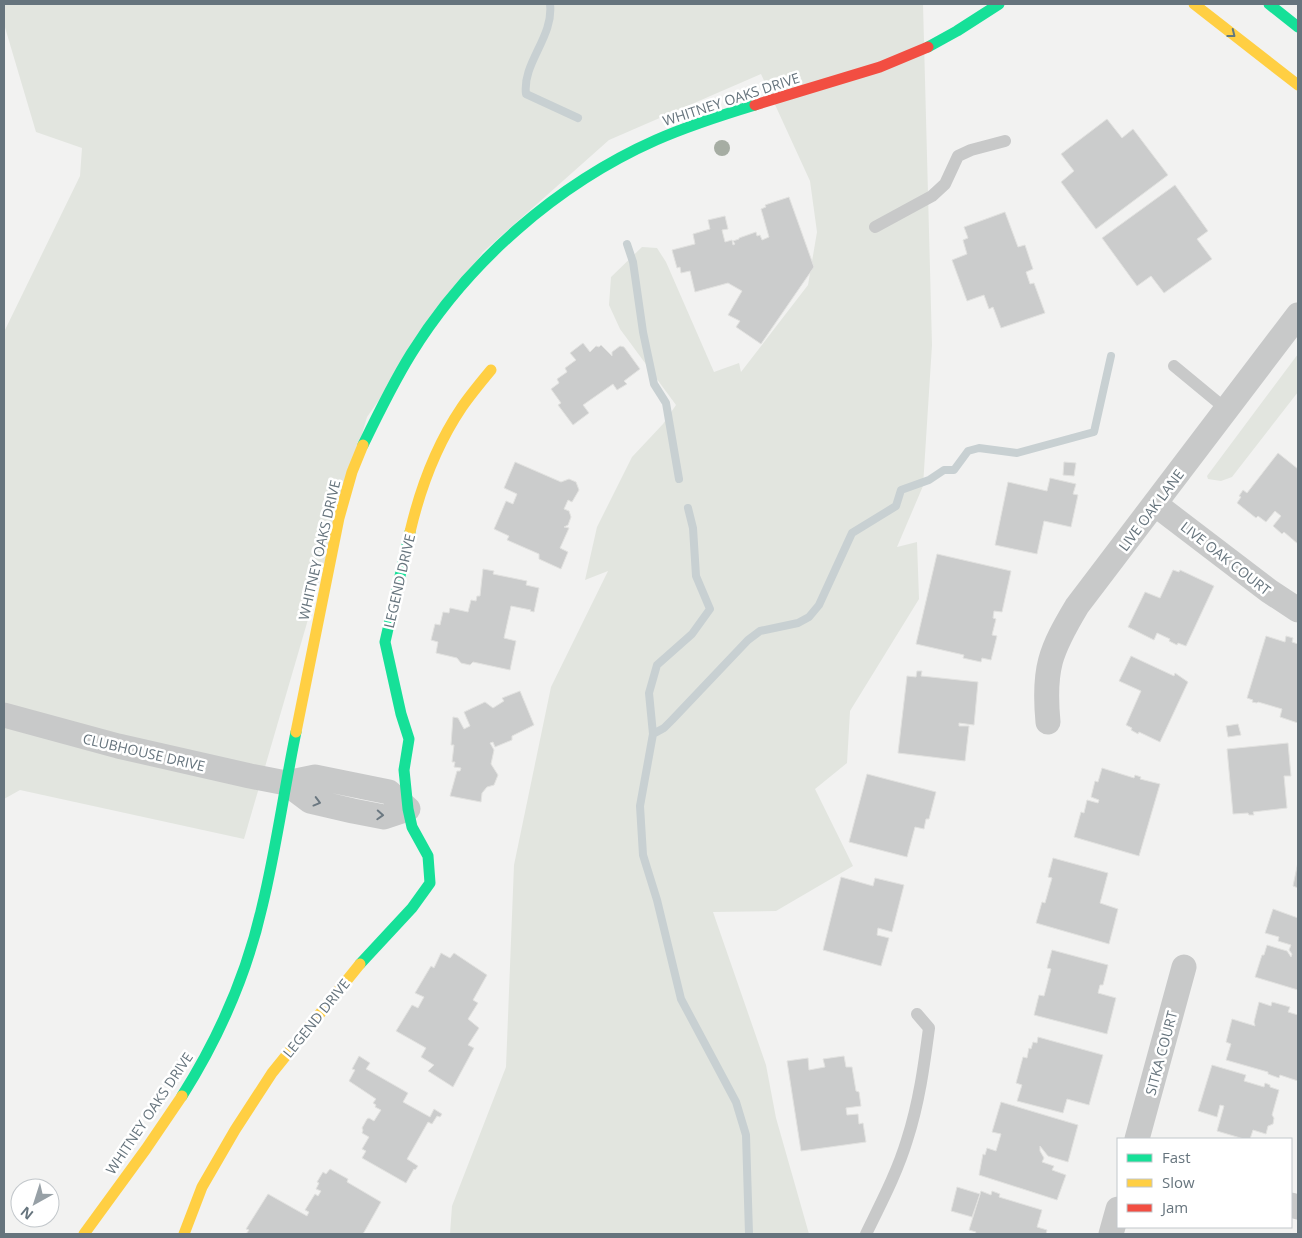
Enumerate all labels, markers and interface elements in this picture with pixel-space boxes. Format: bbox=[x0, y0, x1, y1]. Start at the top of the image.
one-way arrow bbox=[1226, 28, 1235, 36]
street label: WHITNEY OAKS DRIVE bbox=[660, 68, 802, 130]
street label: LIVE OAK LANE bbox=[1114, 465, 1188, 555]
street label: WHITNEY OAKS DRIVE bbox=[294, 478, 344, 622]
street label: LIVE OAK COURT bbox=[1177, 517, 1275, 599]
street label: LEGEND DRIVE bbox=[379, 532, 419, 630]
street label: CLUBHOUSE DRIVE bbox=[81, 729, 207, 775]
one-way arrow bbox=[312, 797, 320, 807]
one-way arrow bbox=[377, 810, 385, 820]
street label: LEGEND DRIVE bbox=[278, 975, 354, 1061]
street label: SITKA COURT bbox=[1141, 1008, 1181, 1097]
street label: WHITNEY OAKS DRIVE bbox=[101, 1048, 197, 1178]
legend bbox=[1117, 1138, 1292, 1228]
text: Fast bbox=[1162, 1147, 1191, 1167]
text: Slow bbox=[1162, 1172, 1195, 1192]
north arrow bbox=[10, 1178, 60, 1228]
text: Jam bbox=[1160, 1197, 1188, 1217]
text: N bbox=[16, 1203, 37, 1224]

